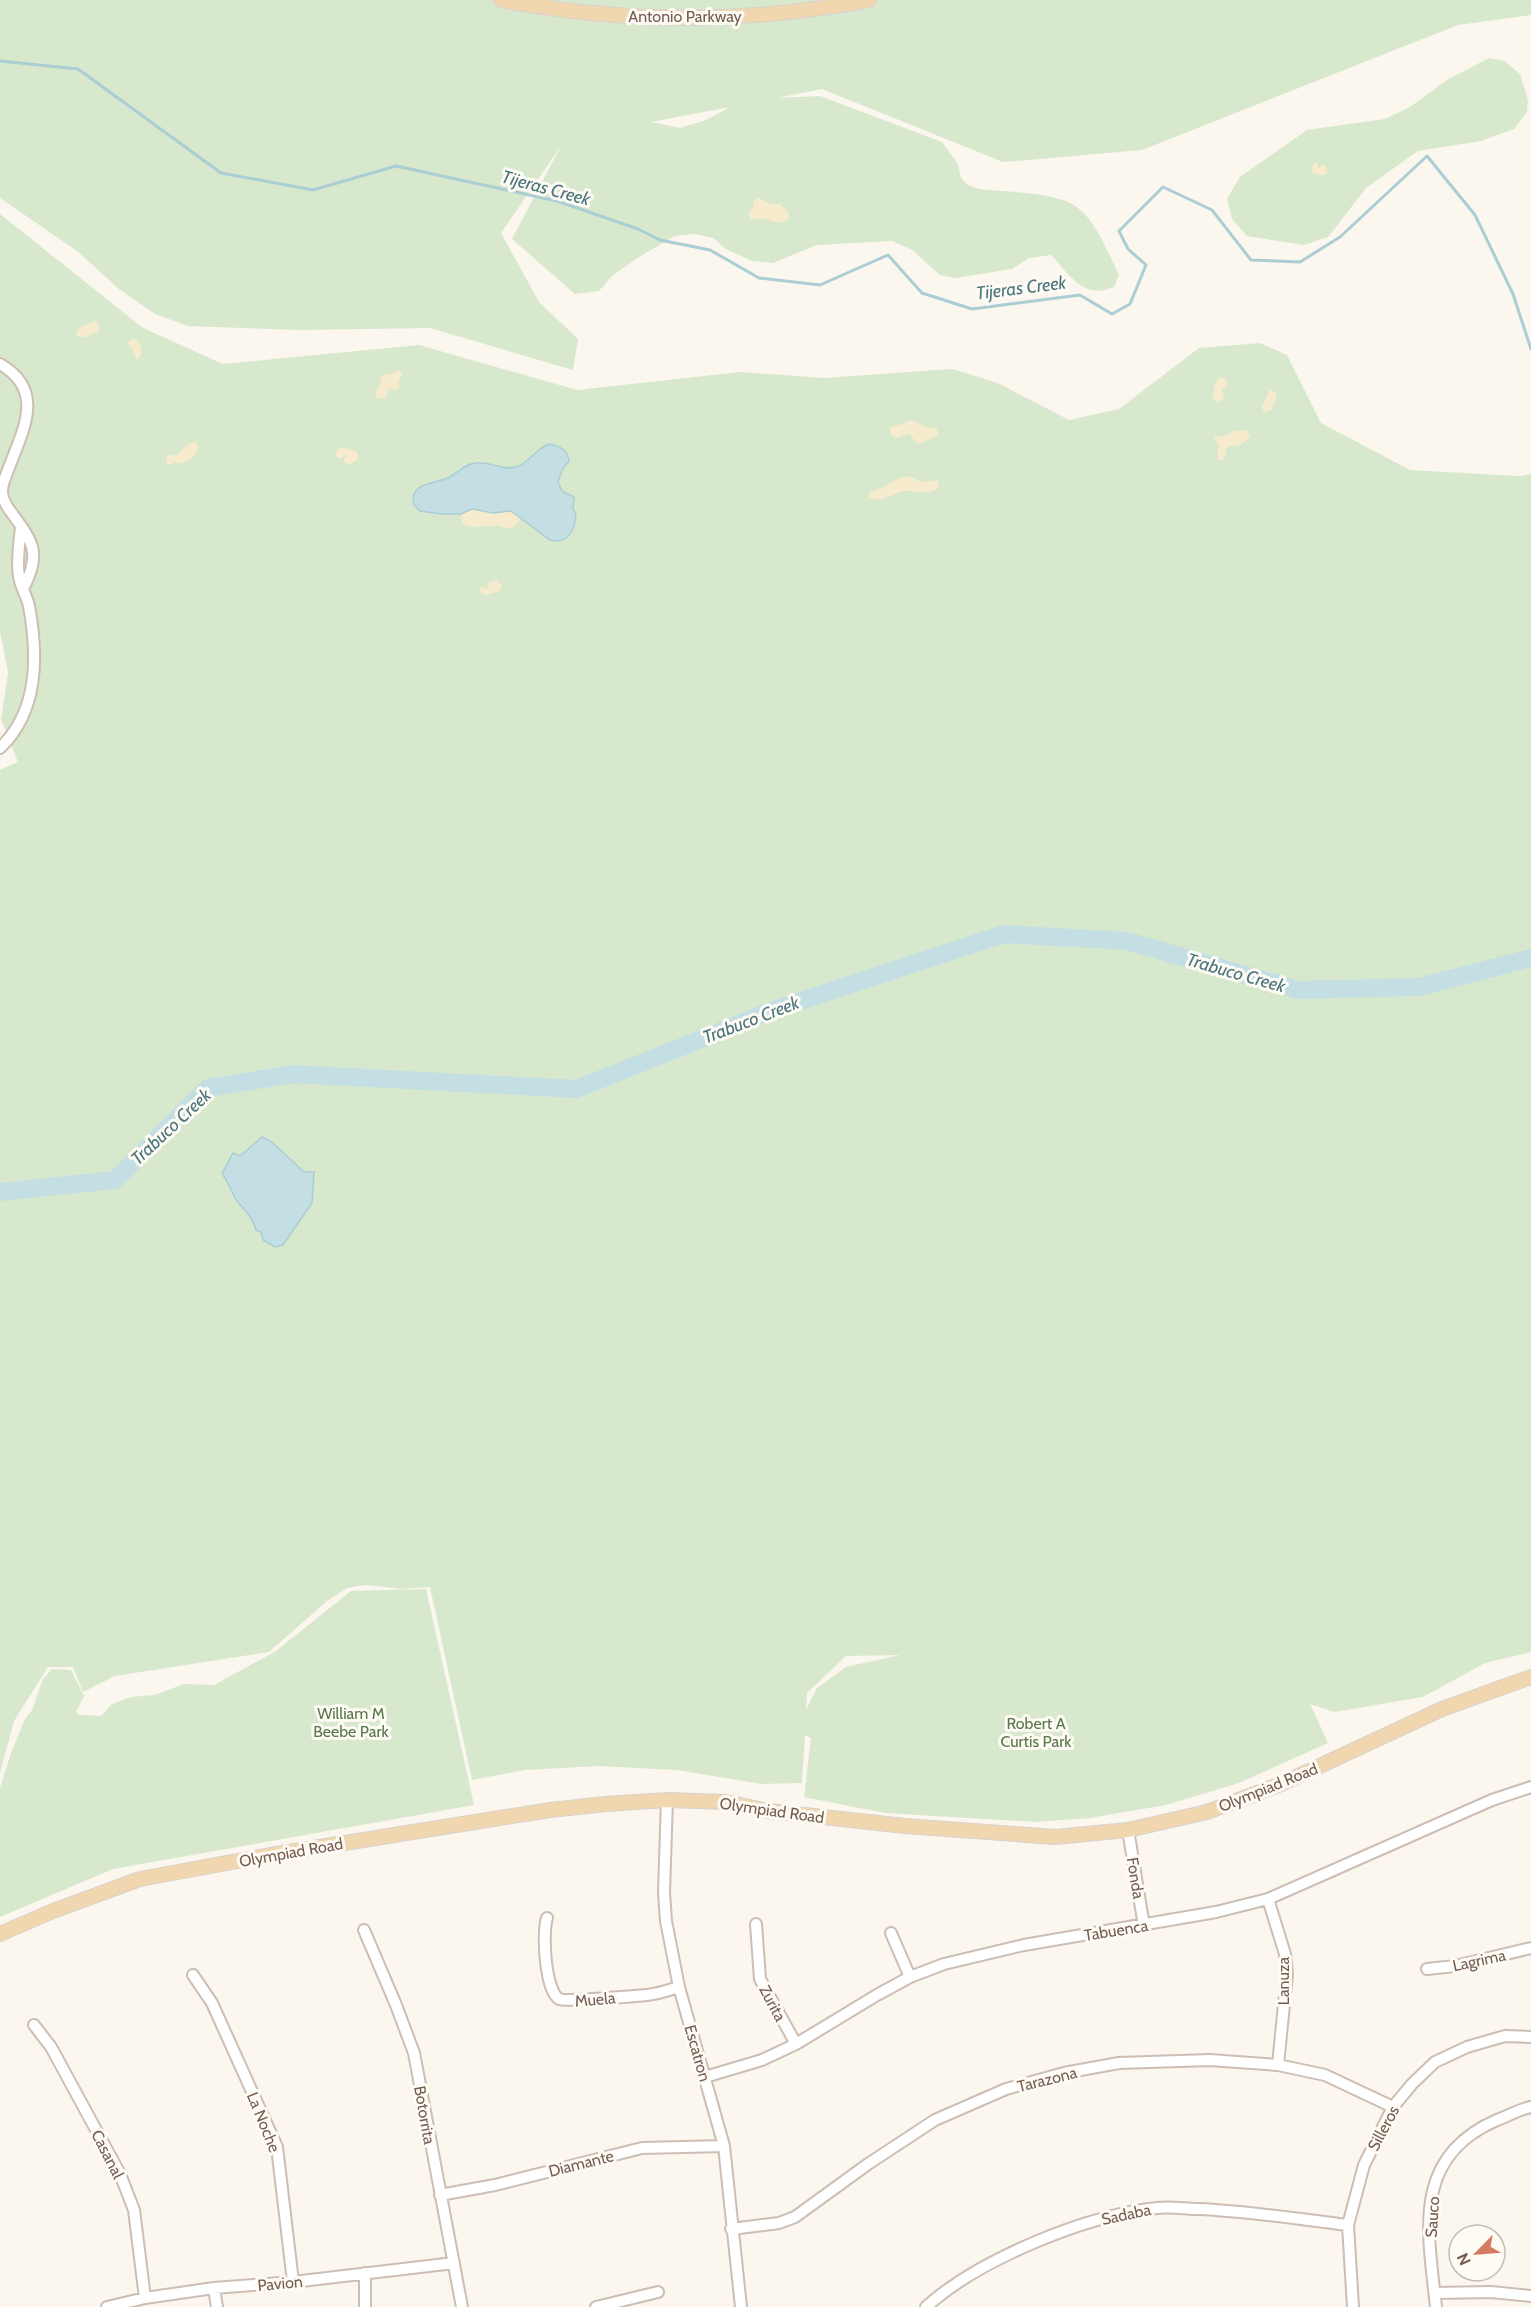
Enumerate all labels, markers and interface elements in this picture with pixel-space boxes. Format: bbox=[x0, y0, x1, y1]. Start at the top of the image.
street label: Antonio Parkway bbox=[628, 7, 742, 26]
water label: Tijeras Creek bbox=[499, 166, 594, 211]
water label: Tijeras Creek bbox=[975, 271, 1069, 304]
water label: Trabuco Creek bbox=[1184, 948, 1289, 998]
water label: Trabuco Creek bbox=[700, 991, 803, 1048]
water label: Trabuco Creek bbox=[126, 1083, 217, 1170]
park label: William M Beebe Park bbox=[313, 1704, 390, 1741]
park label: Robert A Curtis Park bbox=[1001, 1714, 1072, 1751]
street label: Olympiad Road bbox=[1216, 1759, 1321, 1816]
street label: Olympiad Road bbox=[719, 1794, 825, 1827]
street label: Olympiad Road bbox=[238, 1834, 345, 1871]
street label: Fonda bbox=[1123, 1856, 1148, 1901]
street label: Tabuenca bbox=[1083, 1916, 1150, 1945]
street label: Lagrima bbox=[1451, 1946, 1508, 1975]
street label: Lanuza bbox=[1274, 1957, 1293, 2005]
street label: Zurita bbox=[755, 1982, 790, 2025]
street label: Muela bbox=[574, 1988, 617, 2011]
street label: Escatron bbox=[680, 2023, 715, 2084]
street label: Tarazona bbox=[1015, 2063, 1079, 2096]
street label: Botorrita bbox=[410, 2084, 439, 2146]
street label: La Noche bbox=[243, 2089, 284, 2155]
street label: Silleros bbox=[1364, 2102, 1403, 2154]
street label: Casanal bbox=[87, 2127, 128, 2182]
street label: Diamante bbox=[546, 2146, 616, 2181]
street label: Sauco bbox=[1422, 2196, 1443, 2238]
street label: Sadaba bbox=[1100, 2200, 1153, 2229]
north arrow bbox=[1447, 2223, 1507, 2283]
text: N bbox=[1453, 2250, 1475, 2268]
street label: Pavion bbox=[257, 2272, 304, 2295]

